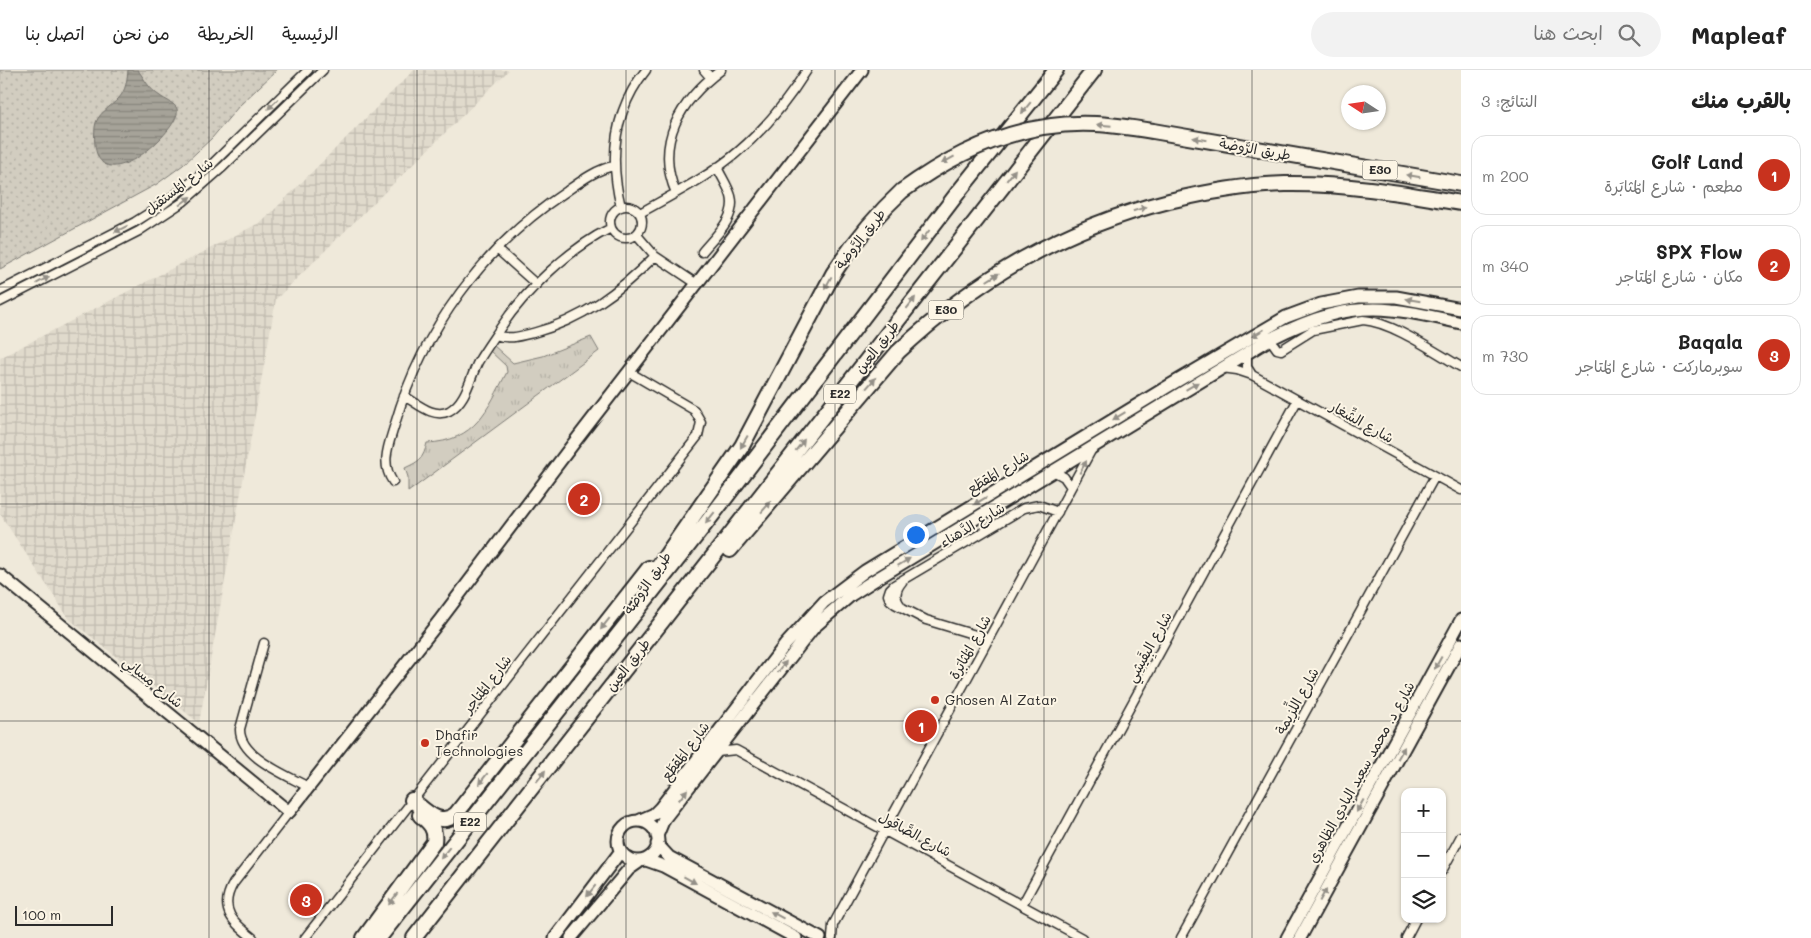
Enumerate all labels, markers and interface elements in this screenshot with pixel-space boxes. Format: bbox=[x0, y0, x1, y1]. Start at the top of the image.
search box bbox=[1311, 12, 1661, 57]
text: Mapleaf bbox=[1691, 19, 1786, 50]
text: ابحث هنا bbox=[1533, 20, 1603, 45]
text: اتصل بنا bbox=[25, 21, 85, 45]
text: من نحن bbox=[113, 21, 170, 45]
text: الخريطة bbox=[198, 21, 254, 45]
text: الرئيسية bbox=[282, 21, 338, 45]
icon: search bbox=[1615, 21, 1643, 49]
north arrow bbox=[1341, 85, 1386, 130]
text: بالقرب منك bbox=[1691, 86, 1791, 113]
text: النتائج: 3 bbox=[1481, 90, 1537, 111]
one-way arrow bbox=[268, 98, 280, 110]
one-way arrow bbox=[1020, 101, 1031, 114]
one-way arrow bbox=[1096, 120, 1112, 128]
street label: طريق الرَّوضة bbox=[1218, 133, 1292, 164]
one-way arrow bbox=[1192, 135, 1208, 143]
text: Golf Land bbox=[1651, 149, 1743, 174]
street label: شارع المُستقبل bbox=[141, 153, 217, 219]
one-way arrow bbox=[941, 156, 955, 165]
road number: E30 bbox=[1362, 160, 1398, 180]
text: 200 m bbox=[1482, 165, 1529, 186]
text: 1 bbox=[1770, 165, 1778, 186]
one-way arrow bbox=[1006, 169, 1017, 182]
one-way arrow bbox=[1405, 171, 1421, 179]
text: مطعم · شارع المُثابَرة bbox=[1604, 175, 1743, 196]
one-way arrow bbox=[178, 195, 191, 206]
street label: طريق الرَّوضة bbox=[830, 204, 889, 273]
one-way arrow bbox=[1133, 205, 1148, 213]
one-way arrow bbox=[114, 225, 129, 233]
one-way arrow bbox=[920, 229, 930, 243]
text: SPX Flow bbox=[1656, 239, 1743, 264]
text: 340 m bbox=[1482, 255, 1529, 276]
text: 2 bbox=[1770, 255, 1778, 276]
text: مكان · شارع المُتاجر bbox=[1617, 265, 1743, 286]
one-way arrow bbox=[986, 272, 999, 282]
one-way arrow bbox=[36, 276, 50, 284]
one-way arrow bbox=[824, 276, 832, 291]
one-way arrow bbox=[1405, 296, 1421, 304]
one-way arrow bbox=[906, 297, 917, 310]
road number: E30 bbox=[928, 300, 964, 320]
street label: طريق العين bbox=[850, 316, 903, 377]
one-way arrow bbox=[1252, 328, 1265, 337]
text: Baqala bbox=[1678, 329, 1743, 354]
text: 730 m bbox=[1482, 345, 1528, 366]
text: 3 bbox=[1769, 345, 1779, 366]
text: سوبرماركت · شارع المُتاجر bbox=[1576, 355, 1743, 376]
one-way arrow bbox=[865, 378, 877, 390]
one-way arrow bbox=[1185, 382, 1199, 391]
road number: E22 bbox=[824, 384, 856, 404]
street label: شارع الشِّغار bbox=[1326, 395, 1398, 448]
one-way arrow bbox=[1112, 412, 1125, 421]
one-way arrow bbox=[739, 436, 748, 449]
one-way arrow bbox=[795, 439, 806, 452]
street label: شارع المَقطَع bbox=[963, 446, 1033, 499]
one-way arrow bbox=[1079, 459, 1087, 474]
pin: 2 bbox=[568, 480, 600, 518]
one-way arrow bbox=[974, 496, 987, 506]
street label: شارع الدَّهناء bbox=[936, 498, 1008, 552]
one-way arrow bbox=[760, 502, 772, 514]
one-way arrow bbox=[704, 511, 715, 524]
your location bbox=[903, 522, 929, 548]
street label: طريق الرَّوضة bbox=[618, 548, 675, 618]
one-way arrow bbox=[897, 557, 910, 567]
street label: شارع البِقَيشِي bbox=[1121, 608, 1179, 687]
street label: شارع المُثابَرة bbox=[944, 611, 996, 683]
one-way arrow bbox=[599, 617, 610, 630]
street label: طريق العين bbox=[601, 634, 654, 695]
street label: شارع مِسانِي bbox=[117, 651, 187, 715]
street label: شارع المُتاجر bbox=[457, 651, 516, 718]
one-way arrow bbox=[1433, 656, 1442, 670]
one-way arrow bbox=[777, 660, 787, 674]
street label: شارع اللِّزِيمة bbox=[1269, 663, 1324, 738]
street label: شارع د. محمد سعيد البادي الظاهري bbox=[1303, 678, 1420, 867]
place label: Ghosen Al Zatar bbox=[945, 690, 1057, 709]
marker: Ghosen Al Zatar bbox=[929, 694, 941, 706]
pin: 1 bbox=[905, 707, 937, 745]
street label: شارع المَقطَع bbox=[656, 717, 715, 785]
place label: Dhafir Technologies bbox=[435, 725, 523, 760]
marker: Dhafir Technologies bbox=[419, 737, 431, 749]
one-way arrow bbox=[1397, 745, 1405, 760]
one-way arrow bbox=[536, 769, 546, 783]
one-way arrow bbox=[478, 772, 488, 786]
map controls bbox=[1401, 788, 1446, 923]
button: + bbox=[1401, 788, 1446, 833]
one-way arrow bbox=[677, 789, 688, 802]
one-way arrow bbox=[1356, 798, 1364, 813]
street label: شارع الصَّاقول bbox=[875, 806, 955, 862]
road number: E22 bbox=[454, 812, 486, 832]
button: − bbox=[1401, 833, 1446, 878]
one-way arrow bbox=[440, 847, 451, 860]
one-way arrow bbox=[682, 876, 697, 884]
button: layers bbox=[1401, 878, 1446, 923]
pin: 3 bbox=[290, 881, 322, 919]
one-way arrow bbox=[586, 884, 597, 897]
one-way arrow bbox=[1319, 888, 1327, 903]
one-way arrow bbox=[388, 892, 398, 906]
scale bar bbox=[15, 903, 112, 926]
text: 100 m bbox=[22, 905, 61, 924]
one-way arrow bbox=[770, 911, 784, 919]

